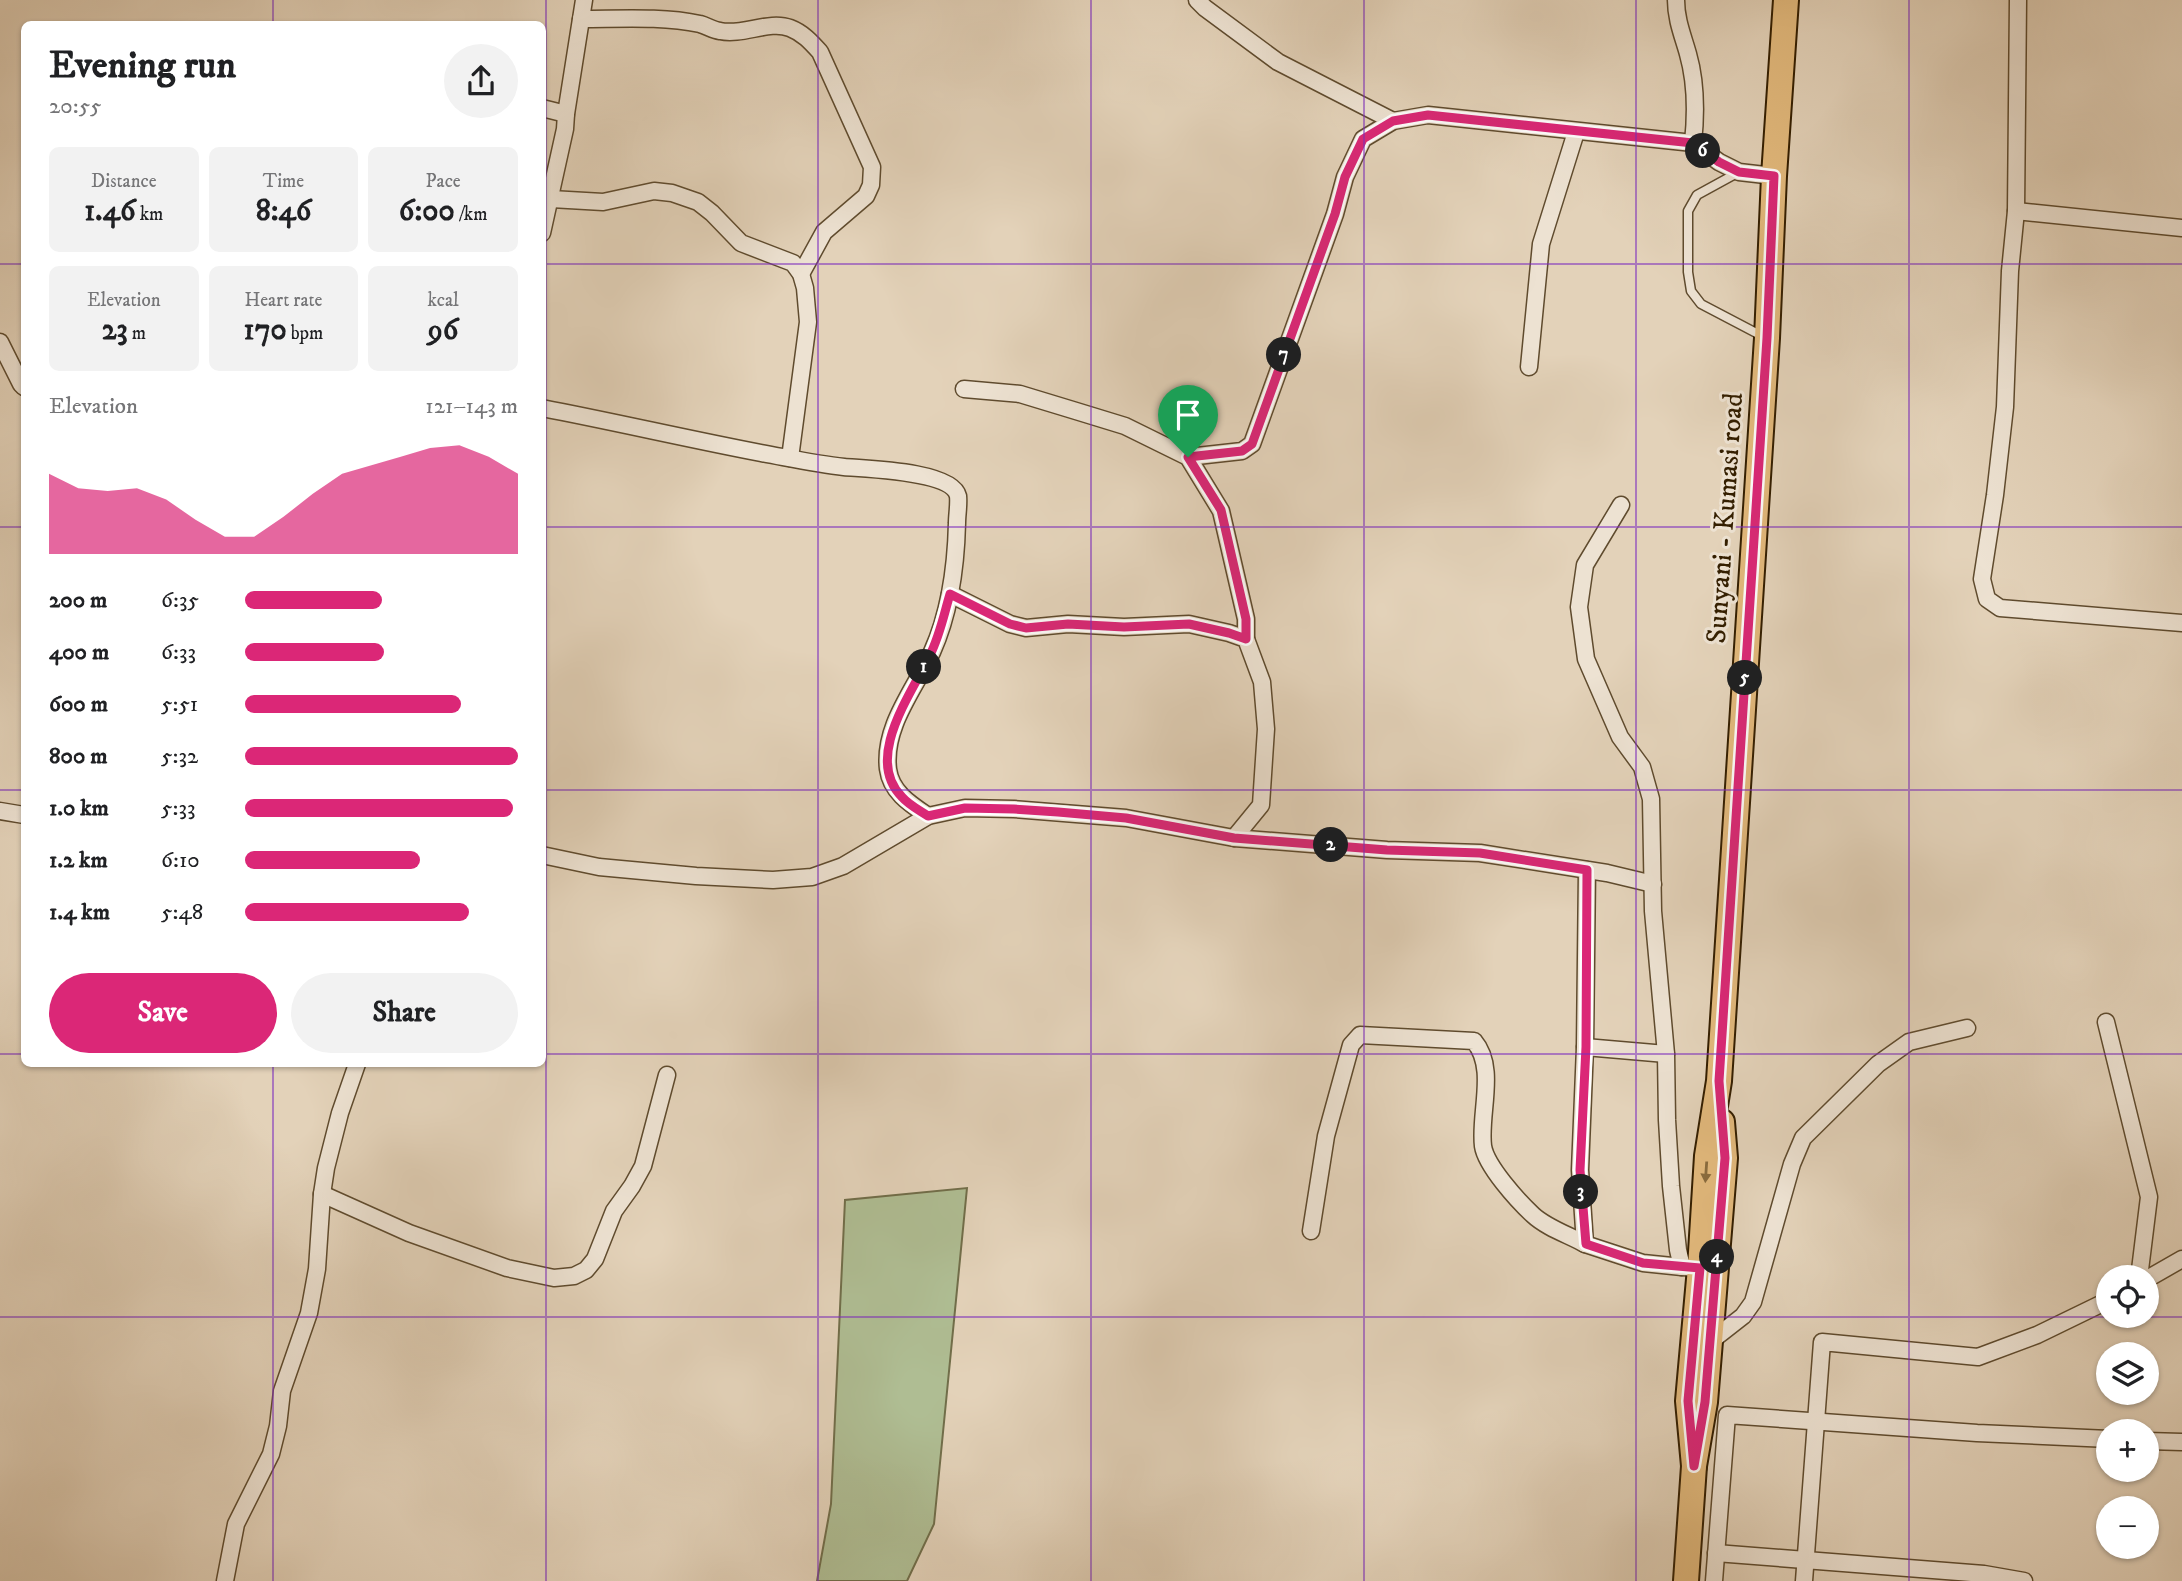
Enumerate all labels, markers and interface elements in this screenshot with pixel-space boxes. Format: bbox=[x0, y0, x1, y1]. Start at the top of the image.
text: Evening run bbox=[49, 42, 236, 90]
button: share bbox=[444, 44, 518, 118]
text: 20:55 bbox=[49, 92, 102, 121]
pin: 6 bbox=[1686, 134, 1720, 168]
text: 6 bbox=[1698, 139, 1707, 162]
text: Distance bbox=[91, 170, 157, 193]
text: Time bbox=[263, 170, 304, 193]
text: Pace bbox=[426, 170, 461, 193]
text: 1.46 bbox=[84, 193, 136, 230]
text: 8:46 bbox=[256, 193, 311, 230]
text: 6:00 bbox=[399, 193, 455, 230]
text: km bbox=[136, 203, 163, 226]
text: /km bbox=[455, 203, 488, 226]
text: Elevation bbox=[87, 289, 161, 312]
text: Heart rate bbox=[245, 289, 322, 312]
text: kcal bbox=[428, 289, 459, 312]
text: 23 bbox=[102, 312, 128, 349]
text: 170 bbox=[244, 312, 287, 349]
text: 96 bbox=[428, 312, 458, 349]
text: m bbox=[128, 322, 146, 345]
text: bpm bbox=[287, 322, 323, 345]
pin: 7 bbox=[1266, 338, 1302, 372]
text: 7 bbox=[1278, 343, 1289, 366]
pin bbox=[1158, 385, 1218, 457]
street label: Sunyani - Kumasi road bbox=[1699, 391, 1751, 645]
text: Elevation bbox=[49, 392, 138, 421]
text: 121–143 m bbox=[425, 392, 518, 421]
icon: arrive bbox=[1169, 396, 1207, 434]
text: 200 m bbox=[49, 586, 107, 615]
text: 6:35 bbox=[161, 586, 199, 615]
text: 400 m bbox=[49, 638, 109, 667]
text: 6:33 bbox=[161, 638, 196, 667]
pin: 1 bbox=[906, 650, 942, 684]
text: 1 bbox=[920, 655, 927, 678]
pin: 5 bbox=[1728, 660, 1762, 696]
text: 5 bbox=[1740, 666, 1749, 689]
text: 600 m bbox=[49, 690, 108, 719]
text: 5:51 bbox=[161, 690, 198, 719]
text: 800 m bbox=[49, 742, 107, 771]
text: 5:32 bbox=[161, 742, 198, 771]
text: 1.0 km bbox=[49, 794, 109, 823]
text: 5:33 bbox=[161, 794, 196, 823]
pin: 2 bbox=[1314, 828, 1348, 862]
text: 2 bbox=[1326, 833, 1335, 856]
text: 1.2 km bbox=[49, 846, 108, 875]
text: 6:10 bbox=[161, 846, 200, 875]
text: 1.4 km bbox=[49, 898, 110, 927]
text: 5:48 bbox=[161, 898, 203, 927]
button: Save bbox=[49, 973, 277, 1053]
button: Share bbox=[291, 973, 518, 1053]
one-way arrow bbox=[1700, 1162, 1711, 1184]
pin: 3 bbox=[1564, 1174, 1598, 1210]
text: 3 bbox=[1577, 1180, 1584, 1203]
pin: 4 bbox=[1700, 1240, 1734, 1274]
text: 4 bbox=[1711, 1245, 1722, 1268]
map controls bbox=[2096, 1265, 2159, 1559]
button: locate bbox=[2096, 1265, 2159, 1328]
button: layers bbox=[2096, 1342, 2159, 1405]
button: + bbox=[2096, 1419, 2159, 1482]
button: − bbox=[2096, 1496, 2159, 1559]

